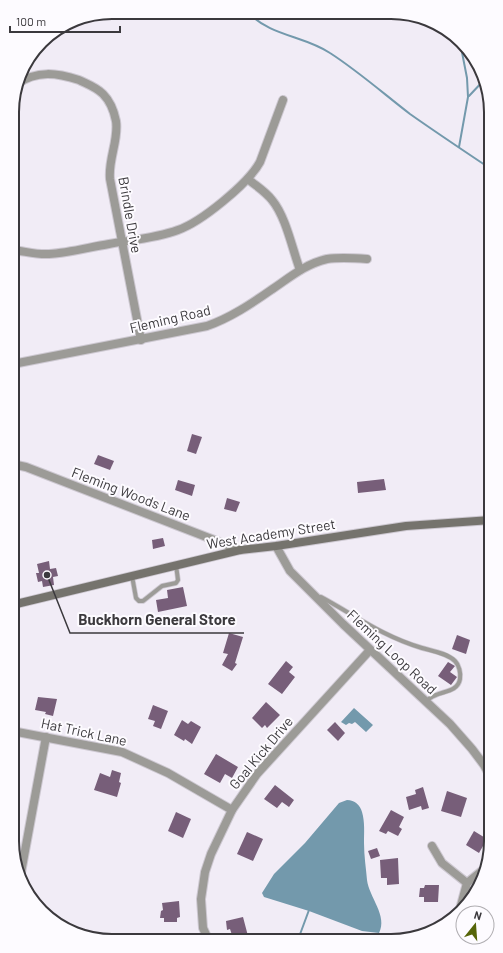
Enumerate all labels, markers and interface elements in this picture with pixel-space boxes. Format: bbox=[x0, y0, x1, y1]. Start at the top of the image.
scale bar bbox=[10, 8, 120, 34]
text: 100 m bbox=[16, 14, 46, 28]
street label: Brindle Drive bbox=[115, 175, 146, 254]
street label: Fleming Road bbox=[128, 301, 212, 336]
street label: Fleming Woods Lane bbox=[69, 463, 193, 524]
street label: West Academy Street bbox=[205, 515, 337, 552]
callout: Buckhorn General Store bbox=[70, 606, 244, 633]
street label: Fleming Loop Road bbox=[344, 606, 441, 698]
text: Buckhorn General Store bbox=[78, 610, 236, 628]
street label: Goal Kick Drive bbox=[225, 713, 296, 793]
street label: Hat Trick Lane bbox=[40, 714, 128, 749]
north arrow bbox=[455, 905, 495, 945]
text: N bbox=[473, 908, 483, 922]

